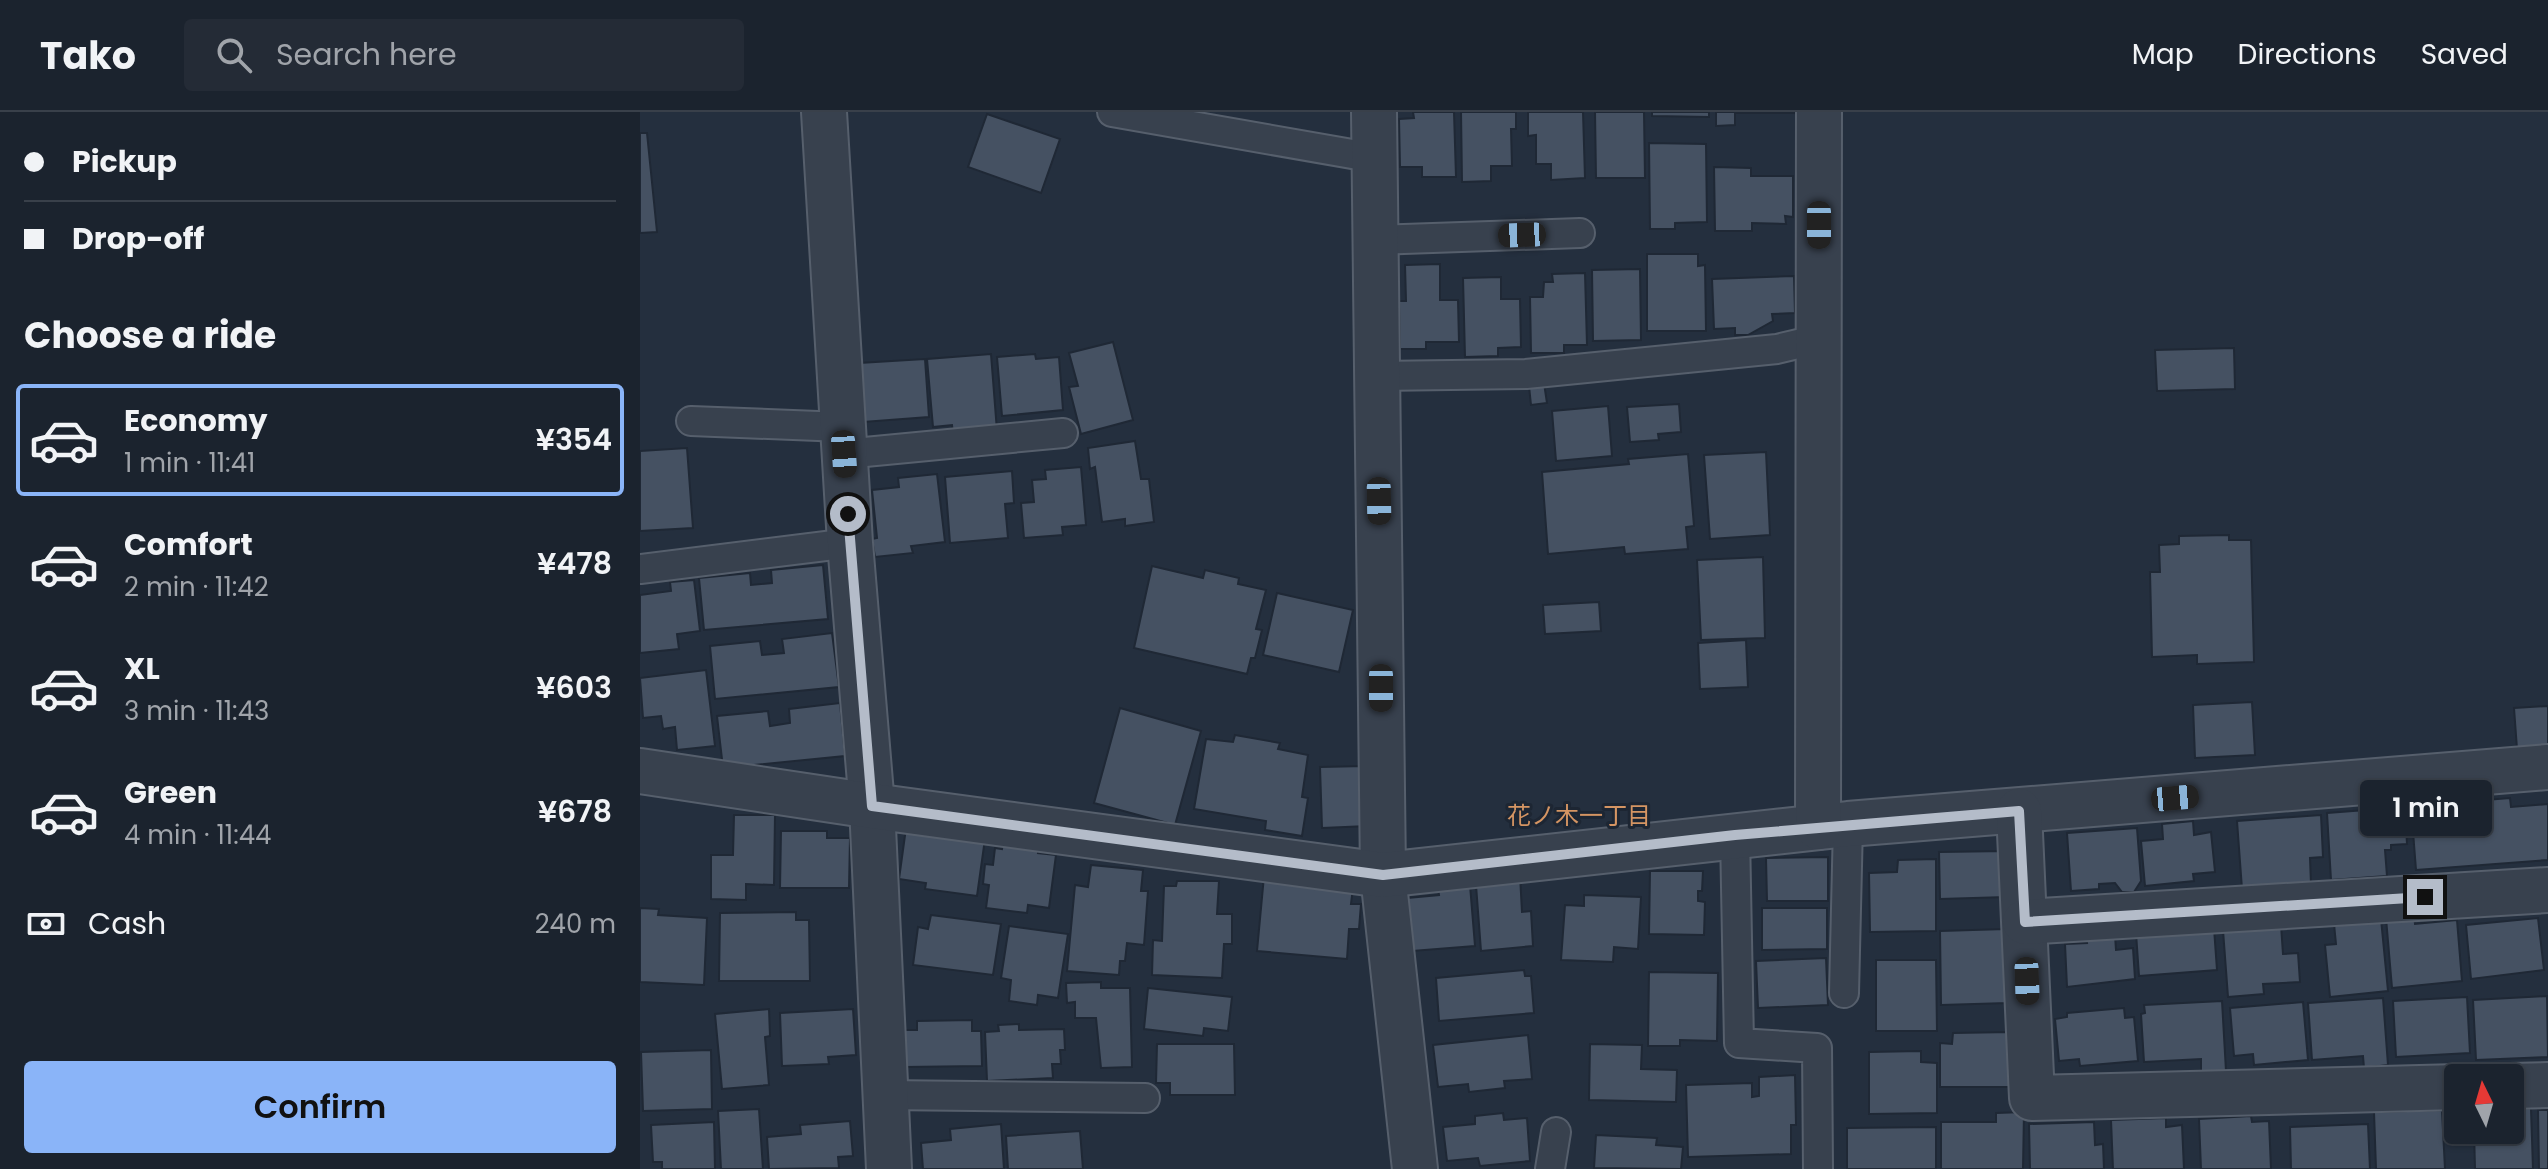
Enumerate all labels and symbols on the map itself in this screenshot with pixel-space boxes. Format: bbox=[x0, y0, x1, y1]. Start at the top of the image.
car bbox=[1807, 201, 1831, 249]
car bbox=[1498, 222, 1546, 248]
car bbox=[830, 429, 858, 479]
car bbox=[1367, 477, 1391, 525]
route start bbox=[830, 496, 866, 532]
car bbox=[1369, 664, 1393, 712]
callout: 1 min bbox=[2359, 781, 2491, 837]
car bbox=[2150, 784, 2200, 812]
district label: 花ノ木一丁目 bbox=[1507, 799, 1651, 832]
route end bbox=[2407, 879, 2443, 915]
car bbox=[2014, 957, 2040, 1005]
north arrow bbox=[2444, 1064, 2524, 1144]

